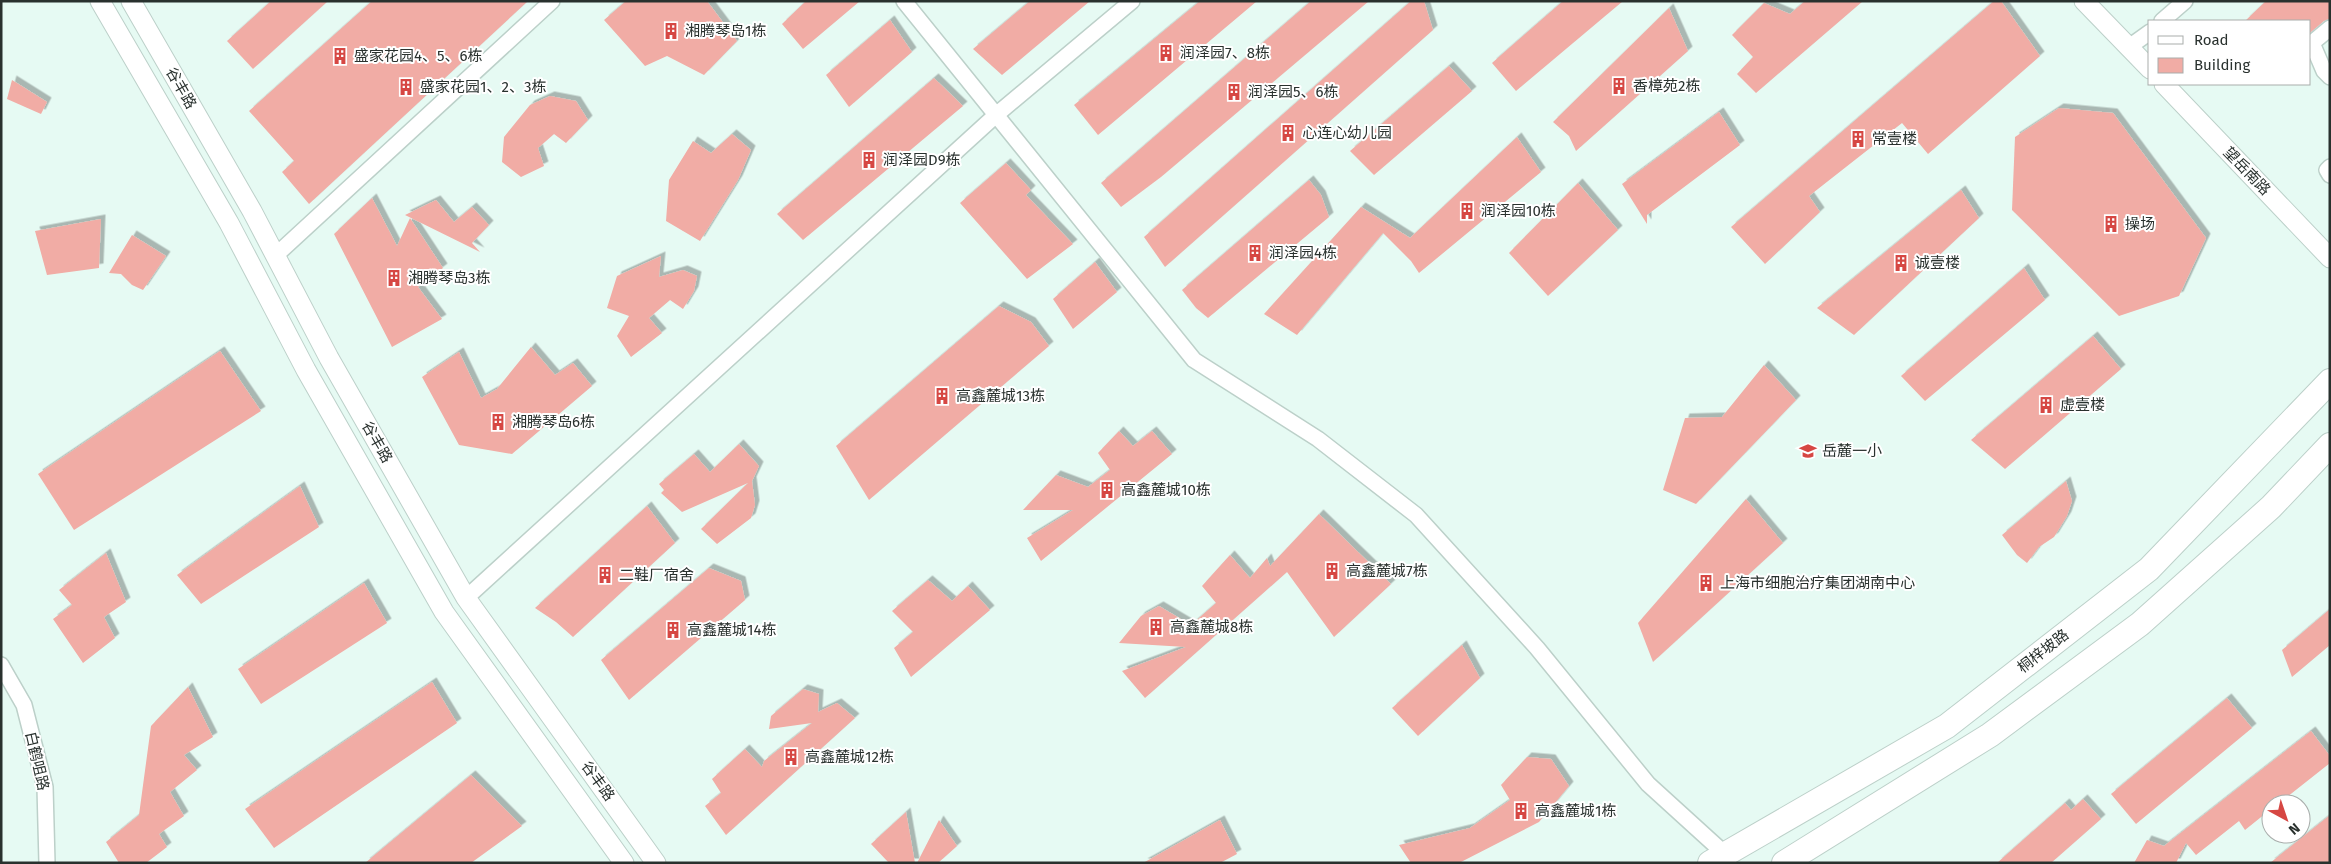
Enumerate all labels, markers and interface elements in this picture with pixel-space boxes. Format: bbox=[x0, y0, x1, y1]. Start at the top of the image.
legend bbox=[2148, 20, 2311, 85]
building icon: 湘腾琴岛1栋 bbox=[661, 21, 681, 41]
place label: 湘腾琴岛1栋 bbox=[685, 22, 767, 40]
text: Road bbox=[2194, 31, 2229, 49]
building icon: 润泽园7、8栋 bbox=[1156, 43, 1176, 63]
place label: 润泽园7、8栋 bbox=[1180, 44, 1270, 62]
building icon: 盛家花园4、5、6栋 bbox=[330, 46, 350, 66]
place label: 盛家花园4、5、6栋 bbox=[354, 47, 483, 65]
text: Building bbox=[2194, 56, 2250, 74]
street label: 谷丰路 bbox=[162, 64, 200, 112]
building icon: 香樟苑2栋 bbox=[1609, 76, 1629, 96]
building icon: 盛家花园1、2、3栋 bbox=[396, 77, 416, 97]
place label: 香樟苑2栋 bbox=[1633, 77, 1700, 95]
place label: 盛家花园1、2、3栋 bbox=[420, 78, 546, 96]
building icon: 润泽园5、6栋 bbox=[1224, 82, 1244, 102]
place label: 润泽园5、6栋 bbox=[1248, 83, 1339, 101]
building icon: 心连心幼儿园 bbox=[1278, 123, 1298, 143]
place label: 心连心幼儿园 bbox=[1302, 124, 1392, 142]
building icon: 常壹楼 bbox=[1848, 129, 1868, 149]
place label: 常壹楼 bbox=[1872, 130, 1917, 148]
street label: 望岳南路 bbox=[2220, 143, 2274, 199]
building icon: 润泽园D9栋 bbox=[859, 150, 879, 170]
place label: 润泽园D9栋 bbox=[883, 151, 961, 169]
building icon: 润泽园10栋 bbox=[1457, 201, 1477, 221]
place label: 润泽园10栋 bbox=[1481, 202, 1556, 220]
building icon: 操场 bbox=[2101, 214, 2121, 234]
place label: 操场 bbox=[2125, 215, 2155, 233]
building icon: 润泽园4栋 bbox=[1245, 243, 1265, 263]
place label: 润泽园4栋 bbox=[1269, 244, 1337, 262]
building icon: 诚壹楼 bbox=[1891, 253, 1911, 273]
place label: 诚壹楼 bbox=[1915, 254, 1960, 272]
building icon: 湘腾琴岛3栋 bbox=[384, 268, 404, 288]
place label: 湘腾琴岛3栋 bbox=[408, 269, 491, 287]
building icon: 高鑫麓城13栋 bbox=[932, 386, 952, 406]
place label: 高鑫麓城13栋 bbox=[956, 387, 1045, 405]
building icon: 虚壹楼 bbox=[2036, 395, 2056, 415]
place label: 虚壹楼 bbox=[2060, 396, 2105, 414]
building icon: 湘腾琴岛6栋 bbox=[488, 412, 508, 432]
place label: 湘腾琴岛6栋 bbox=[512, 413, 595, 431]
street label: 谷丰路 bbox=[358, 418, 396, 466]
school or university icon: 岳麓一小 bbox=[1798, 441, 1818, 461]
place label: 岳麓一小 bbox=[1822, 442, 1882, 460]
building icon: 高鑫麓城10栋 bbox=[1097, 480, 1117, 500]
place label: 高鑫麓城10栋 bbox=[1121, 481, 1211, 499]
building icon: 高鑫麓城7栋 bbox=[1322, 561, 1342, 581]
place label: 高鑫麓城7栋 bbox=[1346, 562, 1428, 580]
building icon: 二鞋厂宿舍 bbox=[595, 565, 615, 585]
place label: 二鞋厂宿舍 bbox=[619, 566, 694, 584]
building icon: 上海市细胞治疗集团湖南中心 bbox=[1696, 573, 1716, 593]
place label: 上海市细胞治疗集团湖南中心 bbox=[1720, 574, 1915, 592]
building icon: 高鑫麓城8栋 bbox=[1146, 617, 1166, 637]
place label: 高鑫麓城8栋 bbox=[1170, 618, 1253, 636]
building icon: 高鑫麓城14栋 bbox=[663, 620, 683, 640]
place label: 高鑫麓城14栋 bbox=[687, 621, 776, 639]
street label: 桐梓坡路 bbox=[2014, 625, 2072, 677]
street label: 白鹤咀路 bbox=[21, 730, 53, 792]
building icon: 高鑫麓城12栋 bbox=[781, 747, 801, 767]
place label: 高鑫麓城12栋 bbox=[805, 748, 894, 766]
street label: 谷丰路 bbox=[577, 758, 619, 804]
north arrow bbox=[2261, 794, 2311, 844]
building icon: 高鑫麓城1栋 bbox=[1511, 801, 1531, 821]
place label: 高鑫麓城1栋 bbox=[1535, 802, 1617, 820]
text: N bbox=[2285, 819, 2303, 838]

